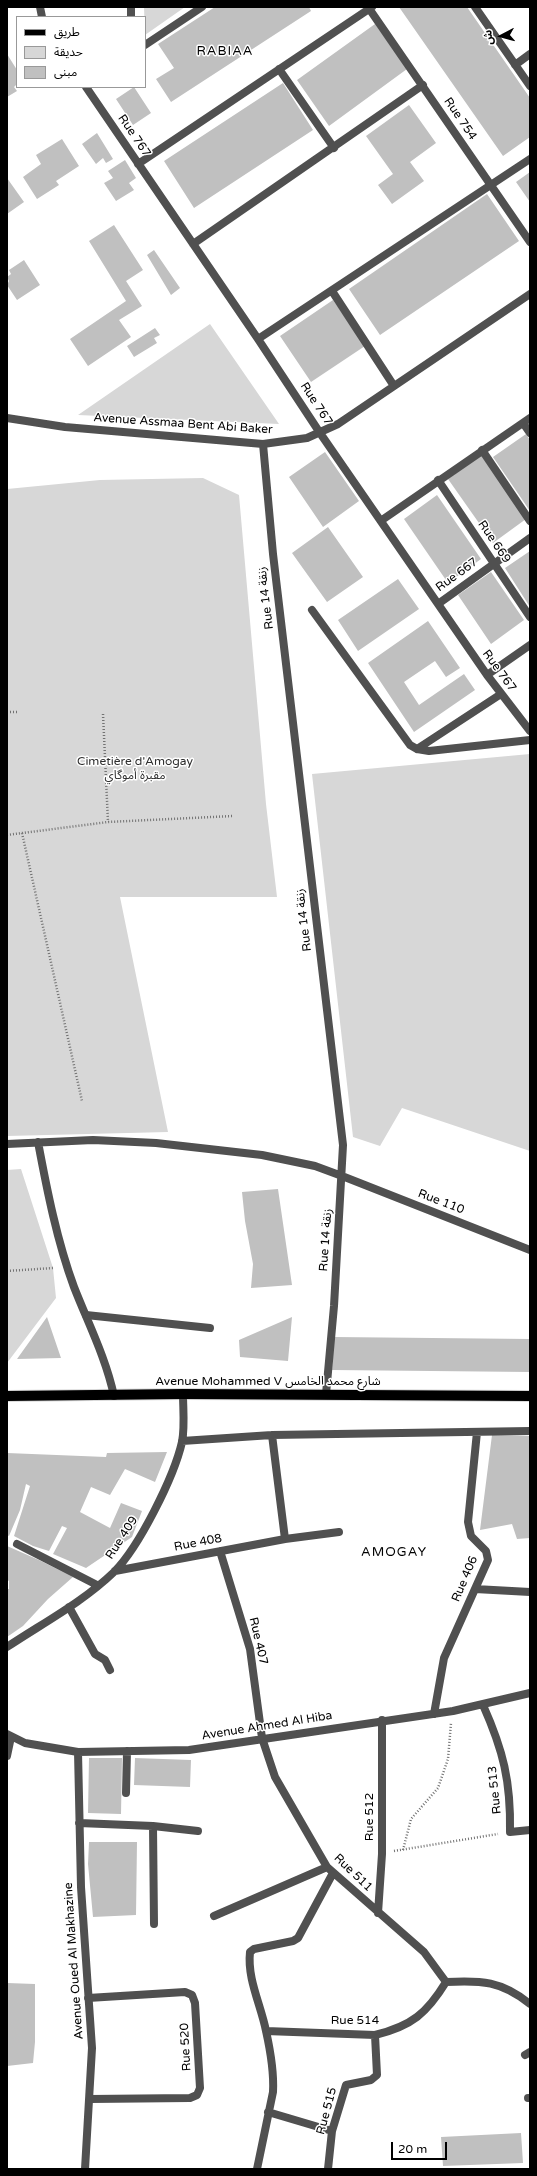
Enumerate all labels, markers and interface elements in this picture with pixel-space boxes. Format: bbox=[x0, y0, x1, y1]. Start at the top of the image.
legend bbox=[16, 16, 146, 88]
north arrow bbox=[481, 16, 521, 56]
text: طريق bbox=[54, 25, 80, 39]
text: ش bbox=[481, 29, 496, 45]
district label: RABIAA bbox=[197, 44, 253, 60]
text: حديقة bbox=[54, 45, 83, 59]
text: مبنى bbox=[54, 65, 77, 79]
street label: Rue 754 bbox=[441, 95, 479, 143]
street label: Rue 767 bbox=[115, 112, 153, 160]
street label: Rue 767 bbox=[297, 380, 335, 428]
street label: Avenue Assmaa Bent Abi Baker bbox=[93, 411, 273, 437]
street label: Rue 669 bbox=[475, 518, 513, 566]
street label: Rue 667 bbox=[433, 555, 481, 595]
street label: Rue 14 زنقة bbox=[255, 566, 277, 630]
street label: Rue 767 bbox=[479, 647, 519, 695]
park label: Cimetière d'Amogay مقبرة أموگاي bbox=[77, 755, 193, 783]
street label: Rue 14 زنقة bbox=[293, 888, 315, 952]
street label: Rue 110 bbox=[416, 1187, 466, 1217]
street label: Rue 14 زنقة bbox=[317, 1208, 335, 1272]
street label: Avenue Mohammed V شارع محمد الخامس bbox=[155, 1375, 381, 1389]
street label: Rue 409 bbox=[103, 1514, 141, 1562]
street label: Rue 408 bbox=[173, 1531, 223, 1555]
district label: AMOGAY bbox=[361, 1545, 427, 1561]
street label: Rue 406 bbox=[449, 1554, 481, 1604]
street label: Rue 407 bbox=[246, 1616, 270, 1666]
street label: Avenue Ahmed Al Hiba bbox=[201, 1709, 333, 1743]
street label: Rue 513 bbox=[485, 1765, 505, 1815]
street label: Rue 512 bbox=[363, 1793, 377, 1841]
street label: Rue 511 bbox=[331, 1851, 375, 1895]
street label: Avenue Oued Al Makhazine bbox=[61, 1882, 87, 2040]
street label: Rue 514 bbox=[331, 2014, 379, 2028]
street label: Rue 520 bbox=[178, 2022, 194, 2072]
street label: Rue 515 bbox=[314, 2086, 340, 2136]
scale bar bbox=[393, 2134, 449, 2160]
text: 20 m bbox=[398, 2142, 427, 2156]

